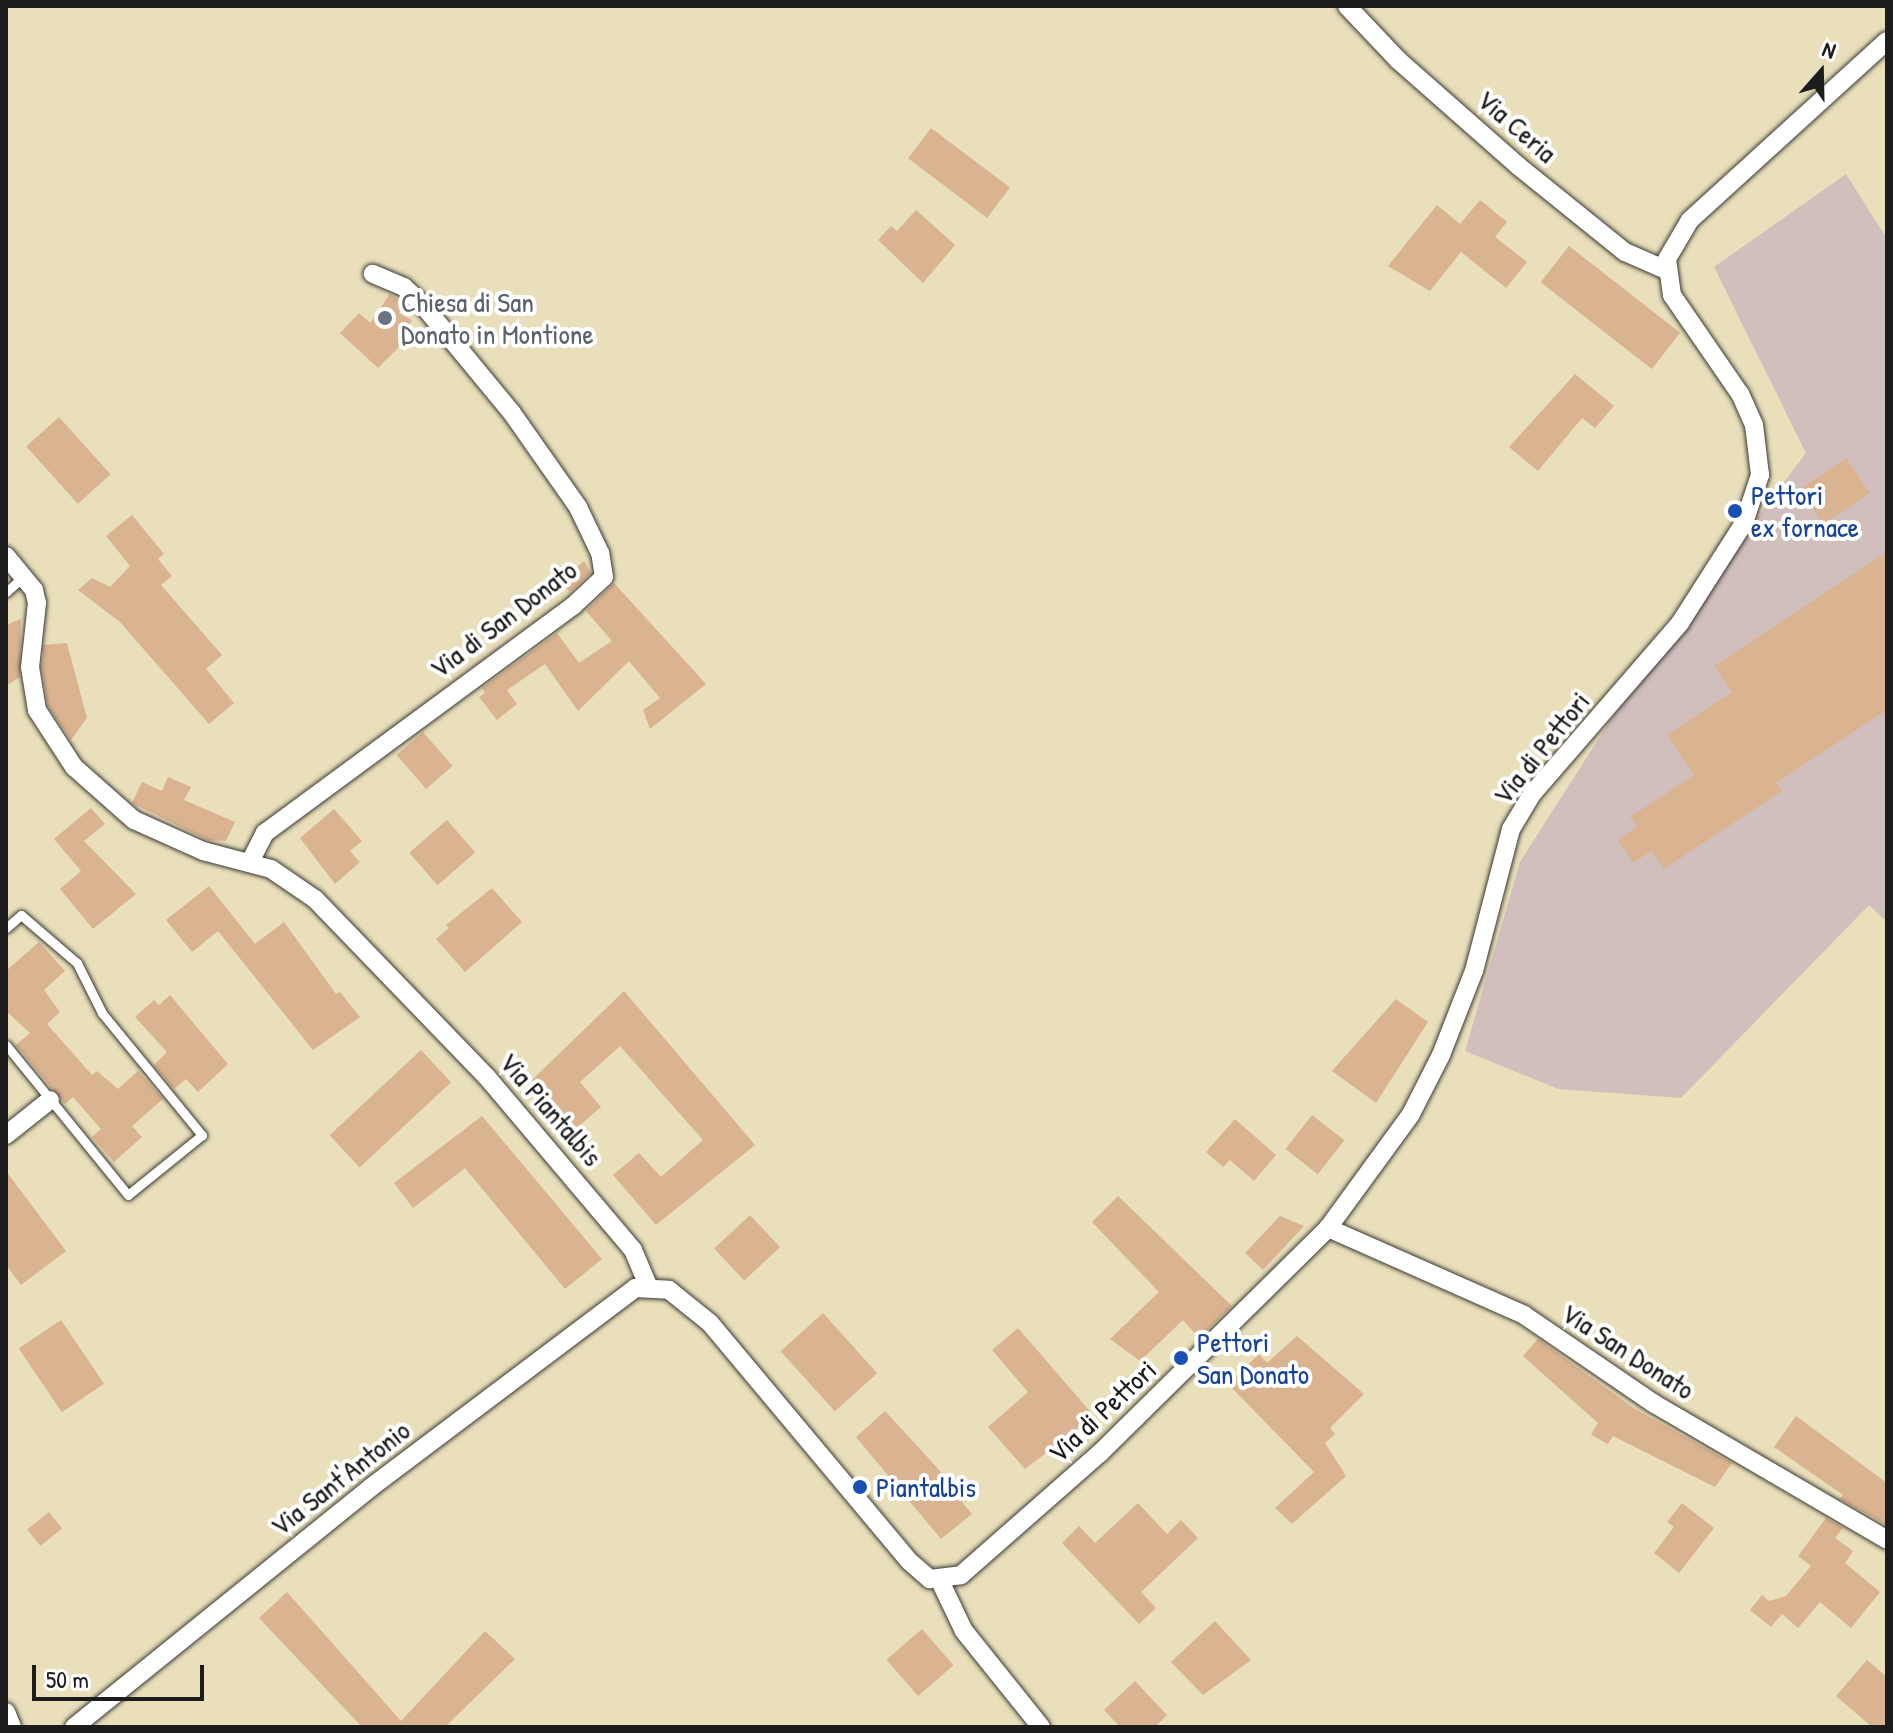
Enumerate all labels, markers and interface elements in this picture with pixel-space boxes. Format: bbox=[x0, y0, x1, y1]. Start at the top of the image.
north arrow bbox=[1781, 32, 1861, 112]
text: N bbox=[1819, 33, 1840, 66]
street label: Via Ceria bbox=[1471, 83, 1563, 169]
place label: Chiesa di San Donato in Montione bbox=[401, 285, 594, 351]
marker: Chiesa di San Donato in Montione bbox=[376, 309, 394, 327]
place label: Pettori ex fornace bbox=[1751, 478, 1859, 544]
marker: Pettori ex fornace bbox=[1726, 502, 1744, 520]
street label: Via di San Donato bbox=[423, 553, 583, 685]
street label: Via di Pettori bbox=[1485, 685, 1597, 811]
street label: Via Piantalbis bbox=[493, 1045, 609, 1173]
street label: Via San Donato bbox=[1555, 1296, 1701, 1406]
place label: Pettori San Donato bbox=[1197, 1325, 1309, 1391]
marker: Pettori San Donato bbox=[1172, 1349, 1190, 1367]
street label: Via di Pettori bbox=[1041, 1353, 1163, 1469]
street label: Via Sant'Antonio bbox=[264, 1413, 416, 1543]
place label: Piantalbis bbox=[876, 1470, 976, 1504]
marker: Piantalbis bbox=[851, 1478, 869, 1496]
scale bar bbox=[36, 1649, 208, 1699]
text: 50 m bbox=[46, 1663, 89, 1695]

